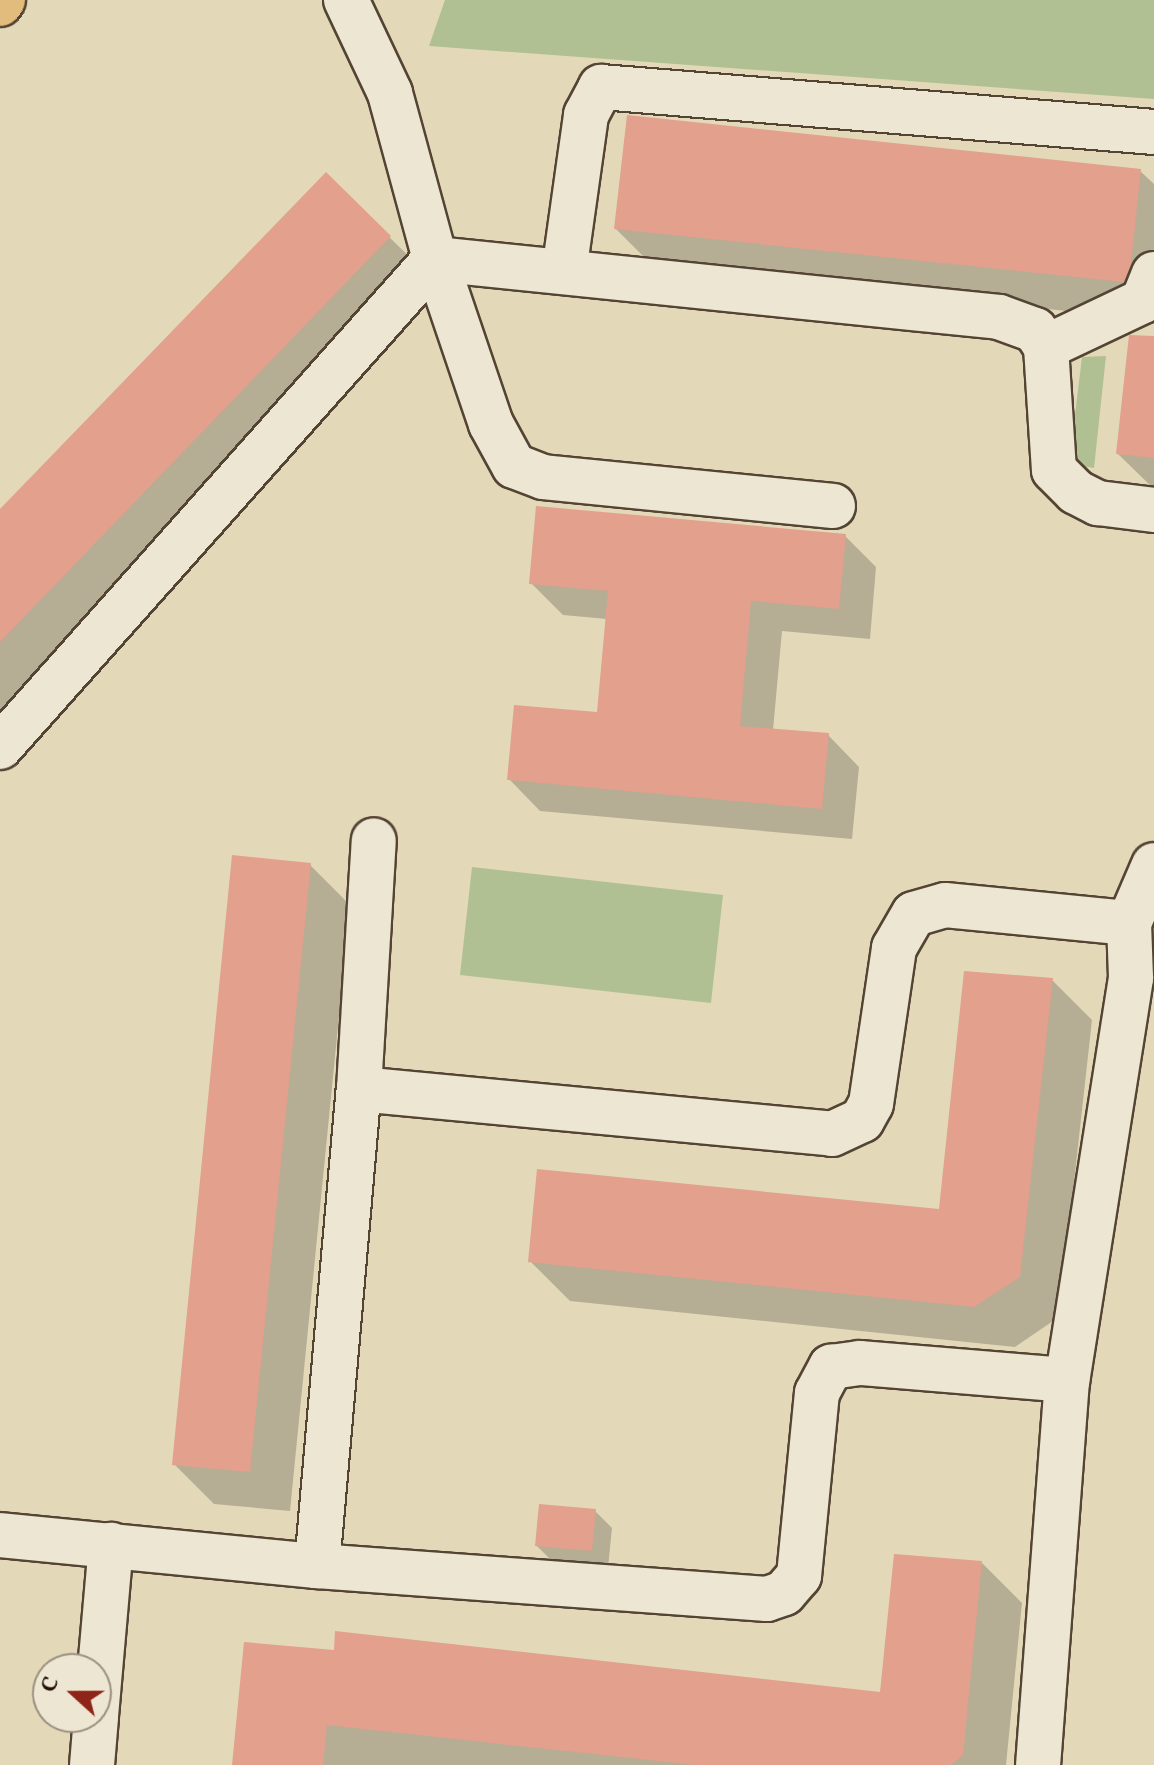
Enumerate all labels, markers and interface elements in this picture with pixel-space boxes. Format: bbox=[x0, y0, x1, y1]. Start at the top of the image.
north arrow bbox=[32, 1653, 112, 1733]
text: С bbox=[34, 1673, 68, 1697]

